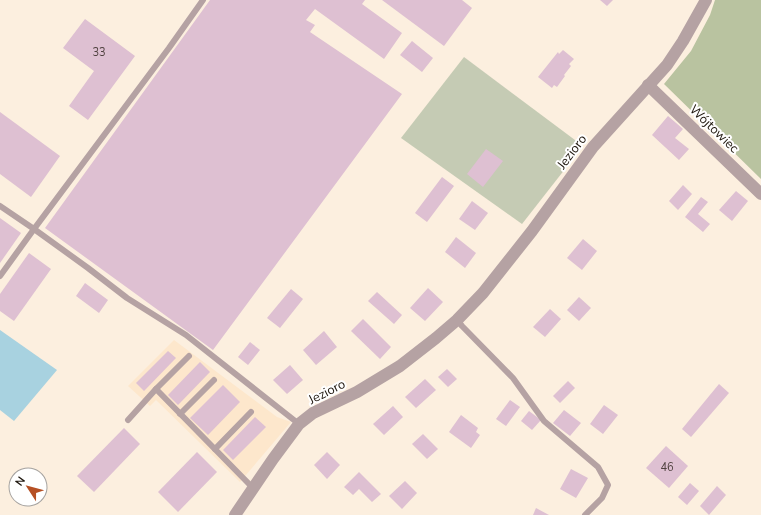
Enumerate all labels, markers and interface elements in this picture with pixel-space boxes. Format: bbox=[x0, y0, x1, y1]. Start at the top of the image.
house number: 33 bbox=[92, 45, 106, 60]
street label: Wójtowiec bbox=[685, 101, 743, 157]
street label: Jezioro bbox=[552, 131, 591, 174]
street label: Jezioro bbox=[305, 375, 349, 409]
house number: 46 bbox=[660, 460, 674, 475]
north arrow bbox=[8, 467, 48, 507]
text: N bbox=[12, 474, 29, 489]

